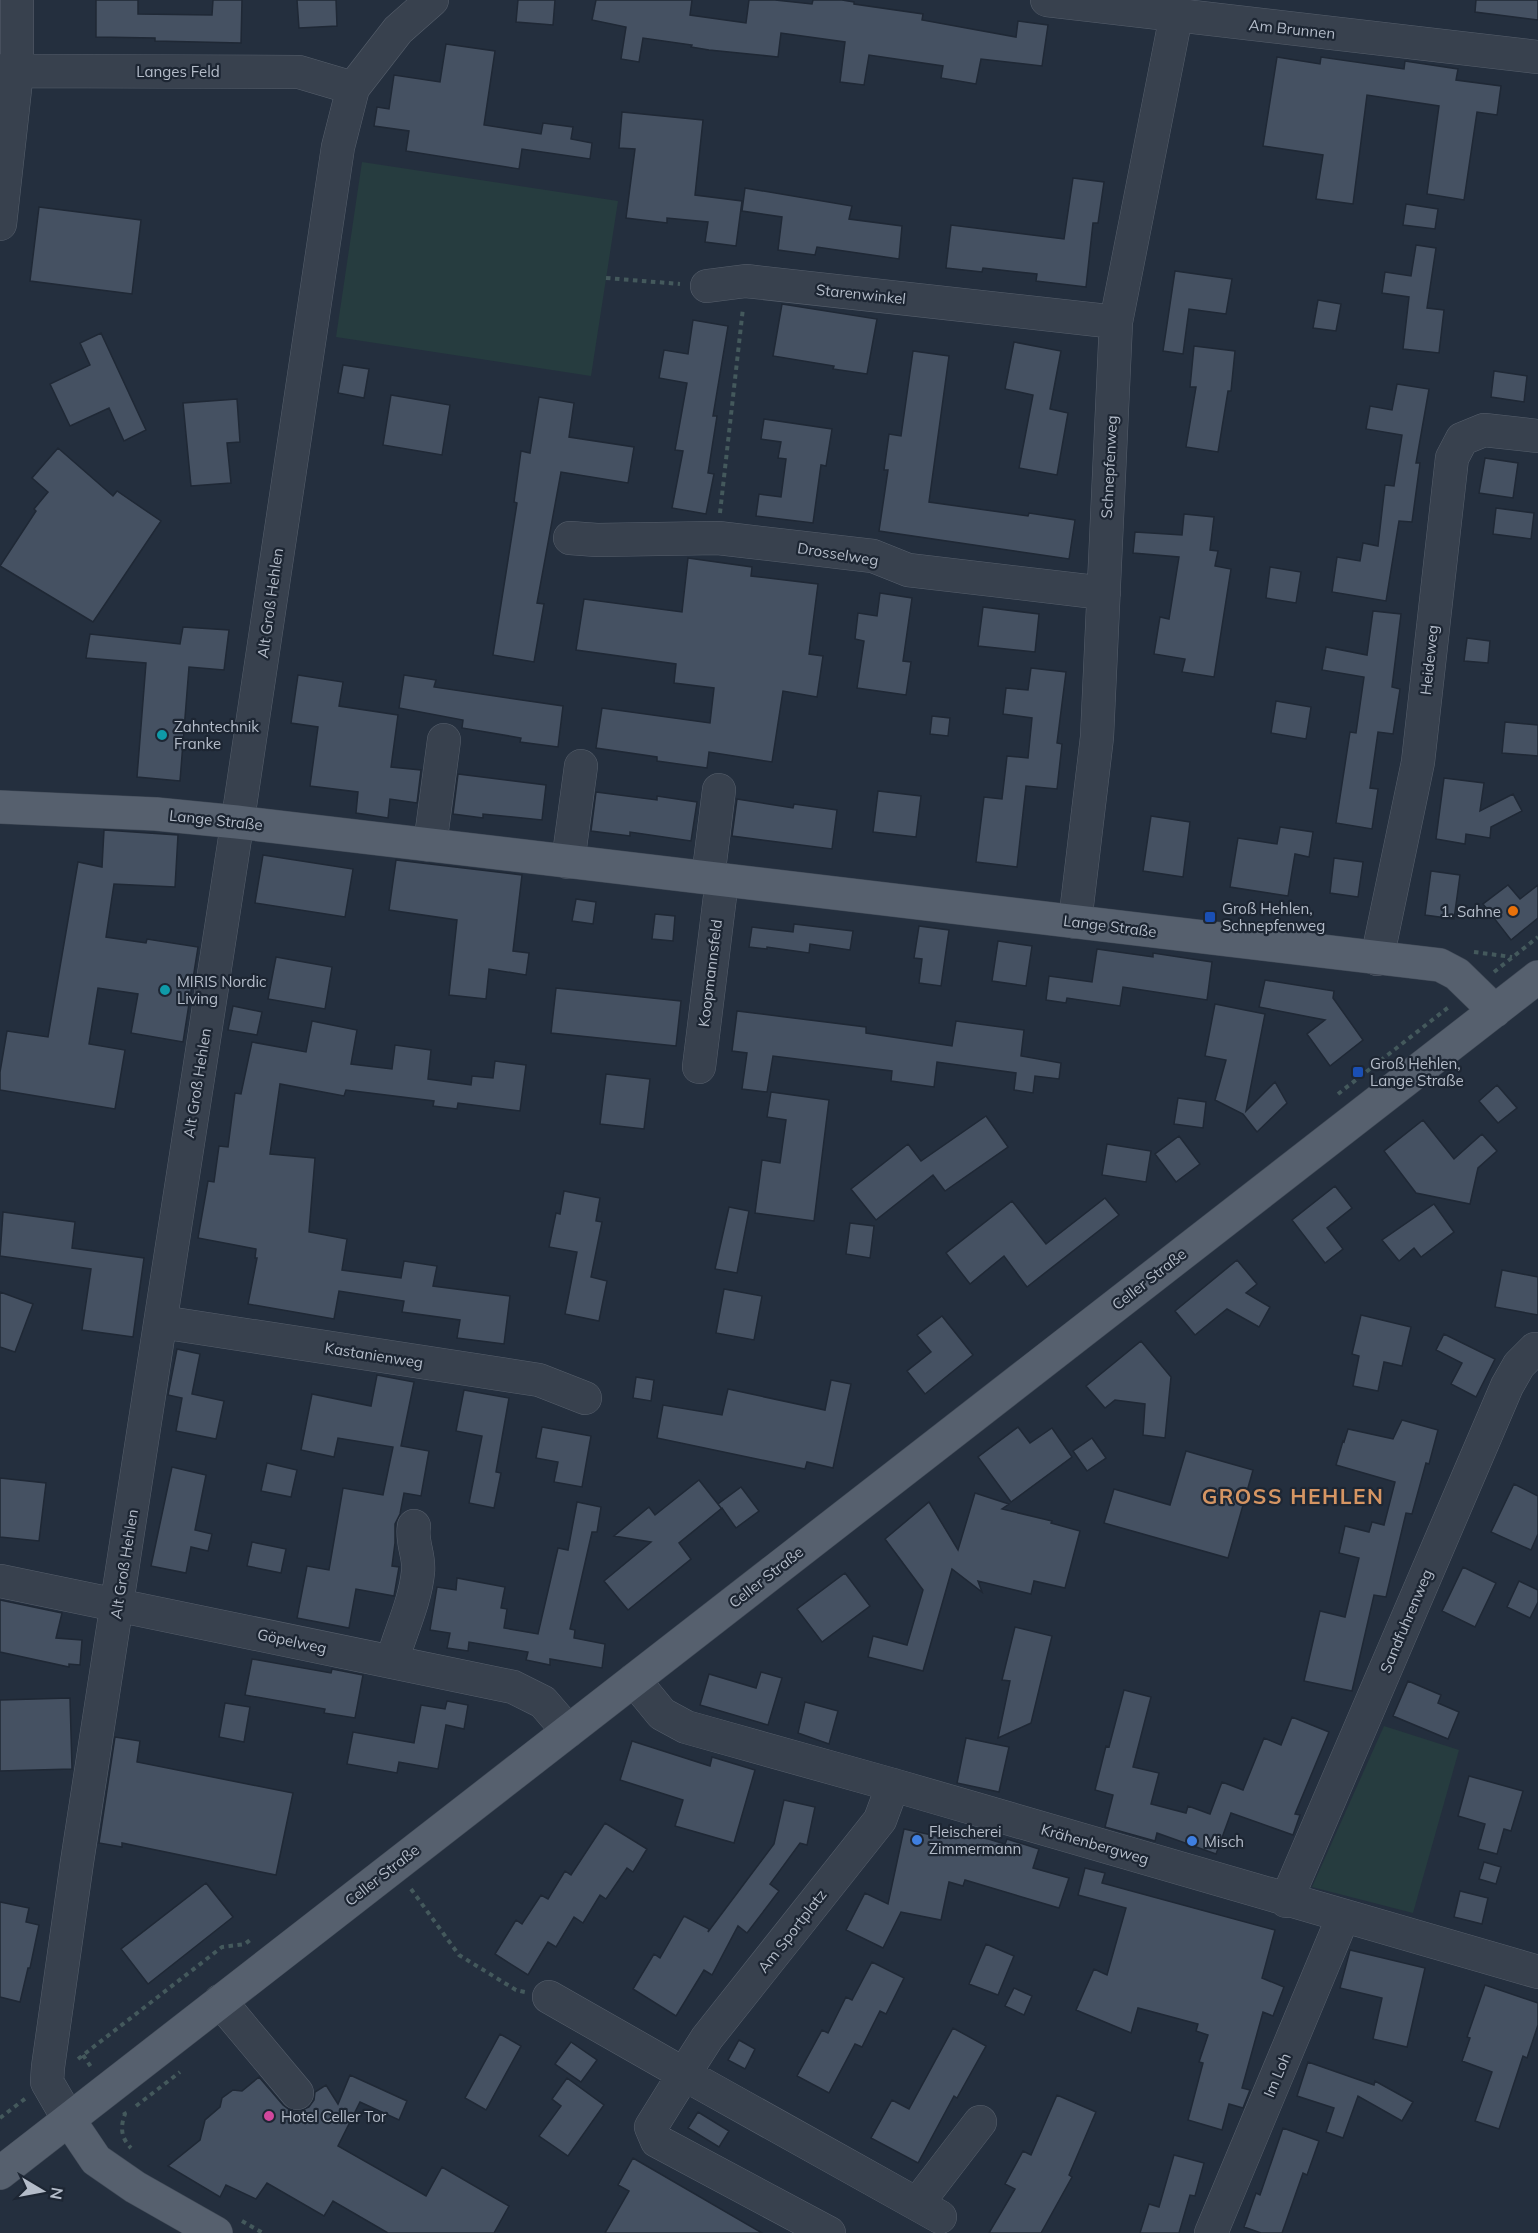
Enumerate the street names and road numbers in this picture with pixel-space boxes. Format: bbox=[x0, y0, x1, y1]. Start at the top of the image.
street label: Am Brunnen bbox=[1248, 15, 1336, 43]
street label: Langes Feld bbox=[136, 62, 220, 81]
street label: Starenwinkel bbox=[815, 280, 907, 308]
street label: Schnepfenweg bbox=[1097, 415, 1121, 519]
street label: Drosselweg bbox=[796, 538, 880, 570]
street label: Alt Groß Hehlen bbox=[253, 547, 287, 659]
street label: Heideweg bbox=[1416, 624, 1442, 696]
street label: Lange Straße bbox=[168, 806, 264, 834]
street label: Lange Straße bbox=[1062, 911, 1158, 941]
street label: Koopmannsfeld bbox=[694, 918, 726, 1028]
street label: Alt Groß Hehlen bbox=[179, 1027, 215, 1139]
street label: Celler Straße bbox=[1108, 1244, 1190, 1314]
street label: Kastanienweg bbox=[323, 1338, 425, 1372]
street label: Alt Groß Hehlen bbox=[106, 1508, 142, 1620]
street label: Celler Straße bbox=[725, 1542, 807, 1612]
street label: Sandfuhrenweg bbox=[1376, 1566, 1436, 1676]
street label: Göpelweg bbox=[256, 1624, 328, 1658]
street label: Krähenbergweg bbox=[1039, 1820, 1151, 1868]
street label: Celler Straße bbox=[341, 1840, 423, 1910]
street label: Am Sportplatz bbox=[754, 1885, 831, 1977]
street label: Im Loh bbox=[1259, 2050, 1295, 2100]

